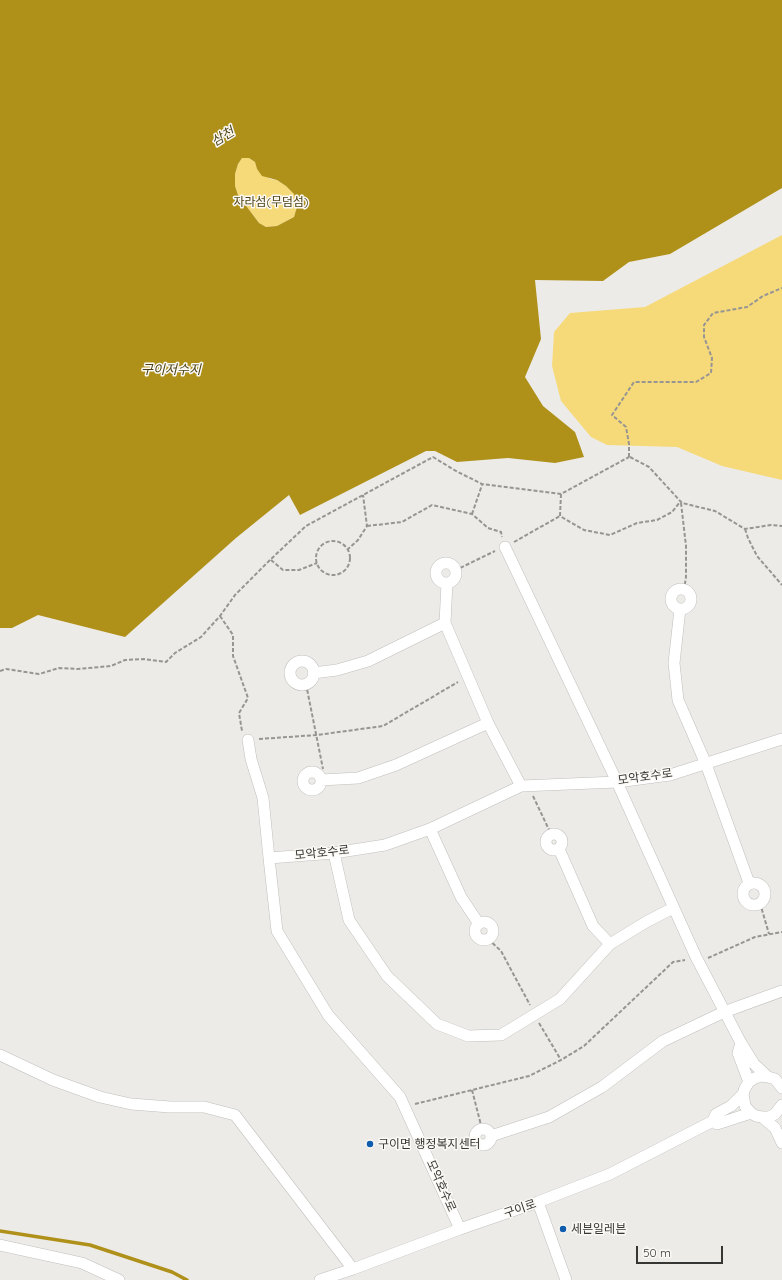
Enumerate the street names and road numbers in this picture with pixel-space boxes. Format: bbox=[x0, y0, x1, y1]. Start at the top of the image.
street label: 모악호수로 bbox=[617, 766, 673, 788]
street label: 모악호수로 bbox=[294, 843, 350, 863]
street label: 모악호수로 bbox=[423, 1158, 459, 1214]
street label: 구이로 bbox=[502, 1197, 538, 1221]

